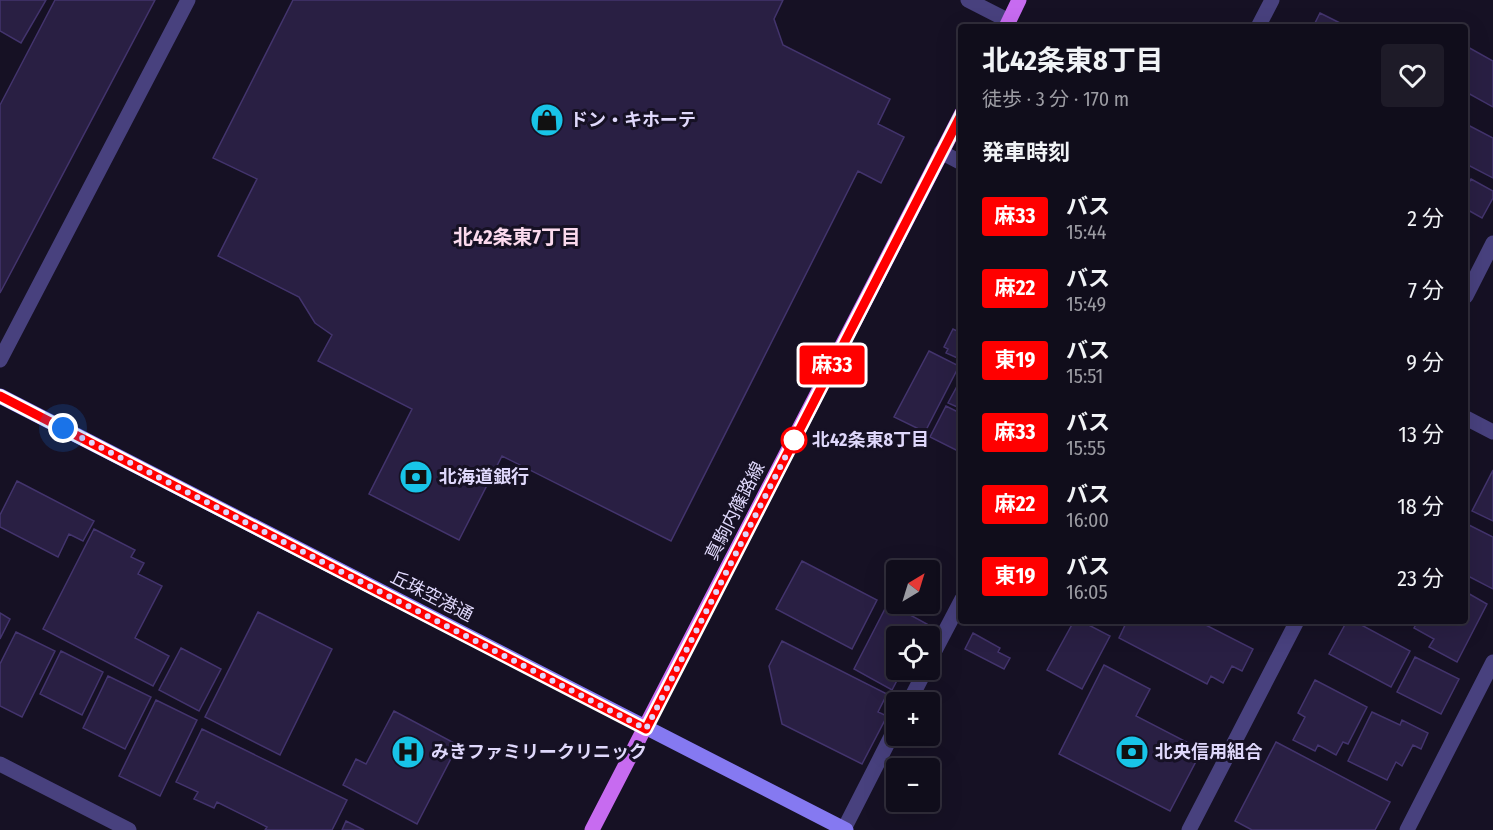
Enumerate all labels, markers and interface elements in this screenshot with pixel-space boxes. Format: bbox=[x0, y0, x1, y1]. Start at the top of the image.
text: 北42条東8丁目 bbox=[982, 44, 1164, 77]
button: heart bbox=[1381, 44, 1444, 107]
text: 徒歩 · 3 分 · 170 m bbox=[982, 87, 1129, 111]
shop icon: ドン・キホーテ bbox=[529, 102, 565, 138]
place label: ドン・キホーテ bbox=[570, 109, 696, 131]
text: 発車時刻 bbox=[982, 139, 1070, 166]
text: バス bbox=[1066, 193, 1110, 220]
text: 麻33 bbox=[995, 203, 1035, 229]
text: 2 分 bbox=[1407, 205, 1444, 232]
text: 15:44 bbox=[1066, 220, 1106, 244]
district label: 北42条東7丁目 bbox=[453, 225, 581, 249]
text: バス bbox=[1066, 265, 1110, 292]
text: 麻22 bbox=[995, 275, 1035, 301]
text: 7 分 bbox=[1408, 277, 1444, 304]
text: 15:49 bbox=[1066, 292, 1106, 316]
text: バス bbox=[1066, 337, 1110, 364]
line badge: 麻33 bbox=[798, 346, 866, 385]
text: 東19 bbox=[995, 347, 1035, 373]
text: 9 分 bbox=[1406, 349, 1444, 376]
text: 麻33 bbox=[812, 352, 852, 378]
text: 15:51 bbox=[1066, 364, 1103, 388]
text: バス bbox=[1066, 409, 1110, 436]
your location bbox=[48, 413, 78, 443]
text: 麻33 bbox=[995, 419, 1035, 445]
text: 13 分 bbox=[1398, 421, 1444, 448]
marker: 北42条東8丁目 bbox=[781, 427, 807, 453]
place label: 北42条東8丁目 bbox=[812, 429, 929, 451]
text: 15:55 bbox=[1066, 436, 1106, 460]
street label: 真駒内篠路線 bbox=[701, 458, 769, 564]
bank icon: 北海道銀行 bbox=[398, 459, 434, 495]
place label: 北海道銀行 bbox=[439, 466, 529, 488]
text: バス bbox=[1066, 481, 1110, 508]
text: 麻22 bbox=[995, 491, 1035, 517]
text: 18 分 bbox=[1397, 493, 1444, 520]
text: 16:00 bbox=[1066, 508, 1109, 532]
text: バス bbox=[1066, 553, 1110, 580]
north arrow bbox=[886, 560, 940, 614]
map controls bbox=[886, 560, 940, 812]
text: 東19 bbox=[995, 563, 1035, 589]
text: 23 分 bbox=[1397, 565, 1444, 592]
street label: 丘珠空港通 bbox=[387, 566, 477, 626]
text: 16:05 bbox=[1066, 580, 1108, 604]
button: locate bbox=[886, 626, 940, 680]
button: + bbox=[886, 692, 940, 746]
hospital icon: みきファミリークリニック bbox=[390, 734, 426, 770]
bank icon: 北央信用組合 bbox=[1114, 734, 1150, 770]
place label: みきファミリークリニック bbox=[431, 741, 647, 763]
place label: 北央信用組合 bbox=[1155, 741, 1263, 763]
button: − bbox=[886, 758, 940, 812]

